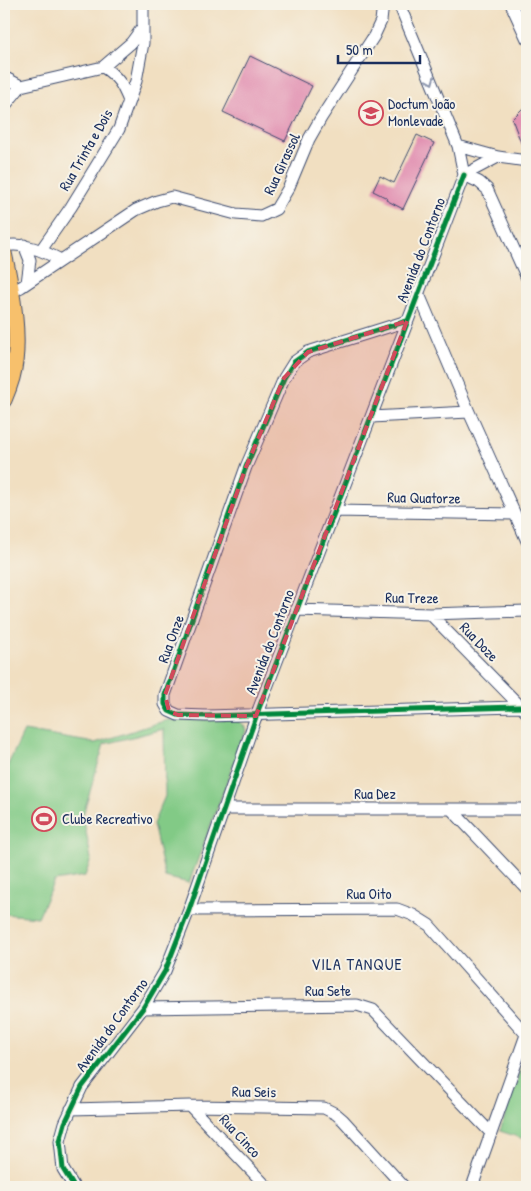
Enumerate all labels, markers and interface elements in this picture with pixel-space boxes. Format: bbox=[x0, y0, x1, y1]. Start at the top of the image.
scale bar bbox=[338, 32, 421, 64]
text: 50 m bbox=[346, 39, 373, 60]
one-way arrow bbox=[425, 76, 435, 85]
place label: Doctum João Monlevade bbox=[388, 93, 455, 131]
school or university icon: Doctum João Monlevade bbox=[358, 100, 384, 126]
street label: Rua Trinta e Dois bbox=[54, 105, 118, 195]
street label: Rua Girassol bbox=[258, 129, 305, 198]
street label: Avenida do Contorno bbox=[391, 194, 450, 305]
street label: Rua Quatorze bbox=[387, 486, 461, 509]
street label: Avenida do Contorno bbox=[240, 586, 299, 697]
street label: Rua Treze bbox=[385, 587, 439, 608]
street label: Rua Onze bbox=[152, 612, 189, 666]
street label: Rua Doze bbox=[455, 617, 504, 666]
street label: Rua Dez bbox=[354, 783, 396, 804]
sports icon: Clube Recreativo bbox=[31, 806, 57, 832]
place label: Clube Recreativo bbox=[62, 808, 153, 829]
street label: Rua Oito bbox=[346, 883, 392, 904]
district label: VILA TANQUE bbox=[311, 953, 403, 975]
street label: Avenida do Contorno bbox=[71, 974, 153, 1076]
street label: Rua Sete bbox=[305, 980, 351, 1001]
street label: Rua Seis bbox=[232, 1081, 276, 1102]
street label: Rua Cinco bbox=[215, 1109, 266, 1162]

